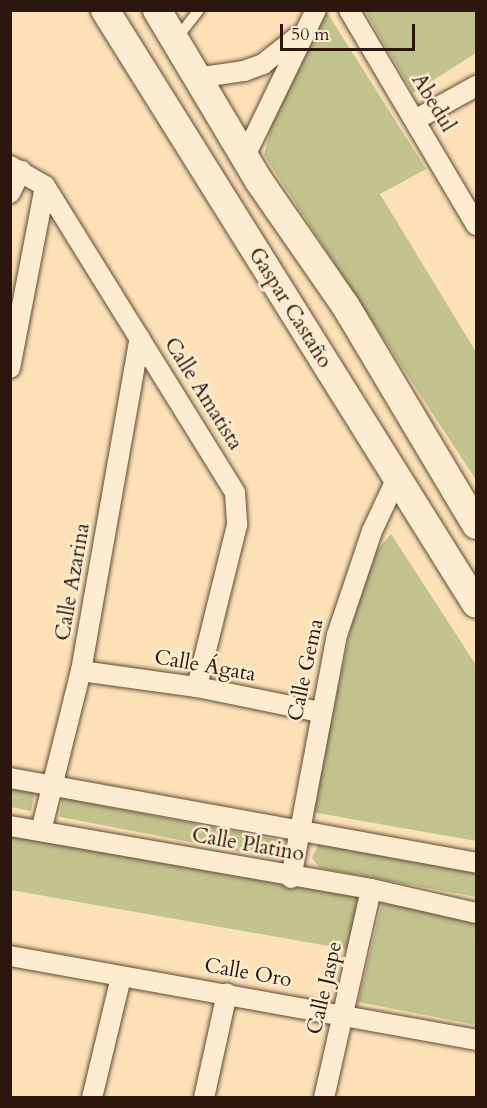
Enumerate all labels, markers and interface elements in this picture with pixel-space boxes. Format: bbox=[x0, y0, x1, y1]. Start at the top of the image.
scale bar bbox=[283, 12, 418, 50]
text: 50 m bbox=[291, 22, 330, 47]
street label: Abedul bbox=[406, 69, 460, 137]
street label: Gaspar Castaño bbox=[243, 243, 337, 373]
street label: Calle Amatista bbox=[158, 333, 248, 455]
street label: Calle Azarina bbox=[50, 521, 96, 643]
street label: Calle Gema bbox=[283, 617, 329, 723]
street label: Calle Ágata bbox=[152, 645, 258, 687]
street label: Calle Platino bbox=[190, 823, 306, 867]
street label: Calle Jaspe bbox=[302, 939, 348, 1037]
street label: Calle Oro bbox=[202, 953, 294, 993]

